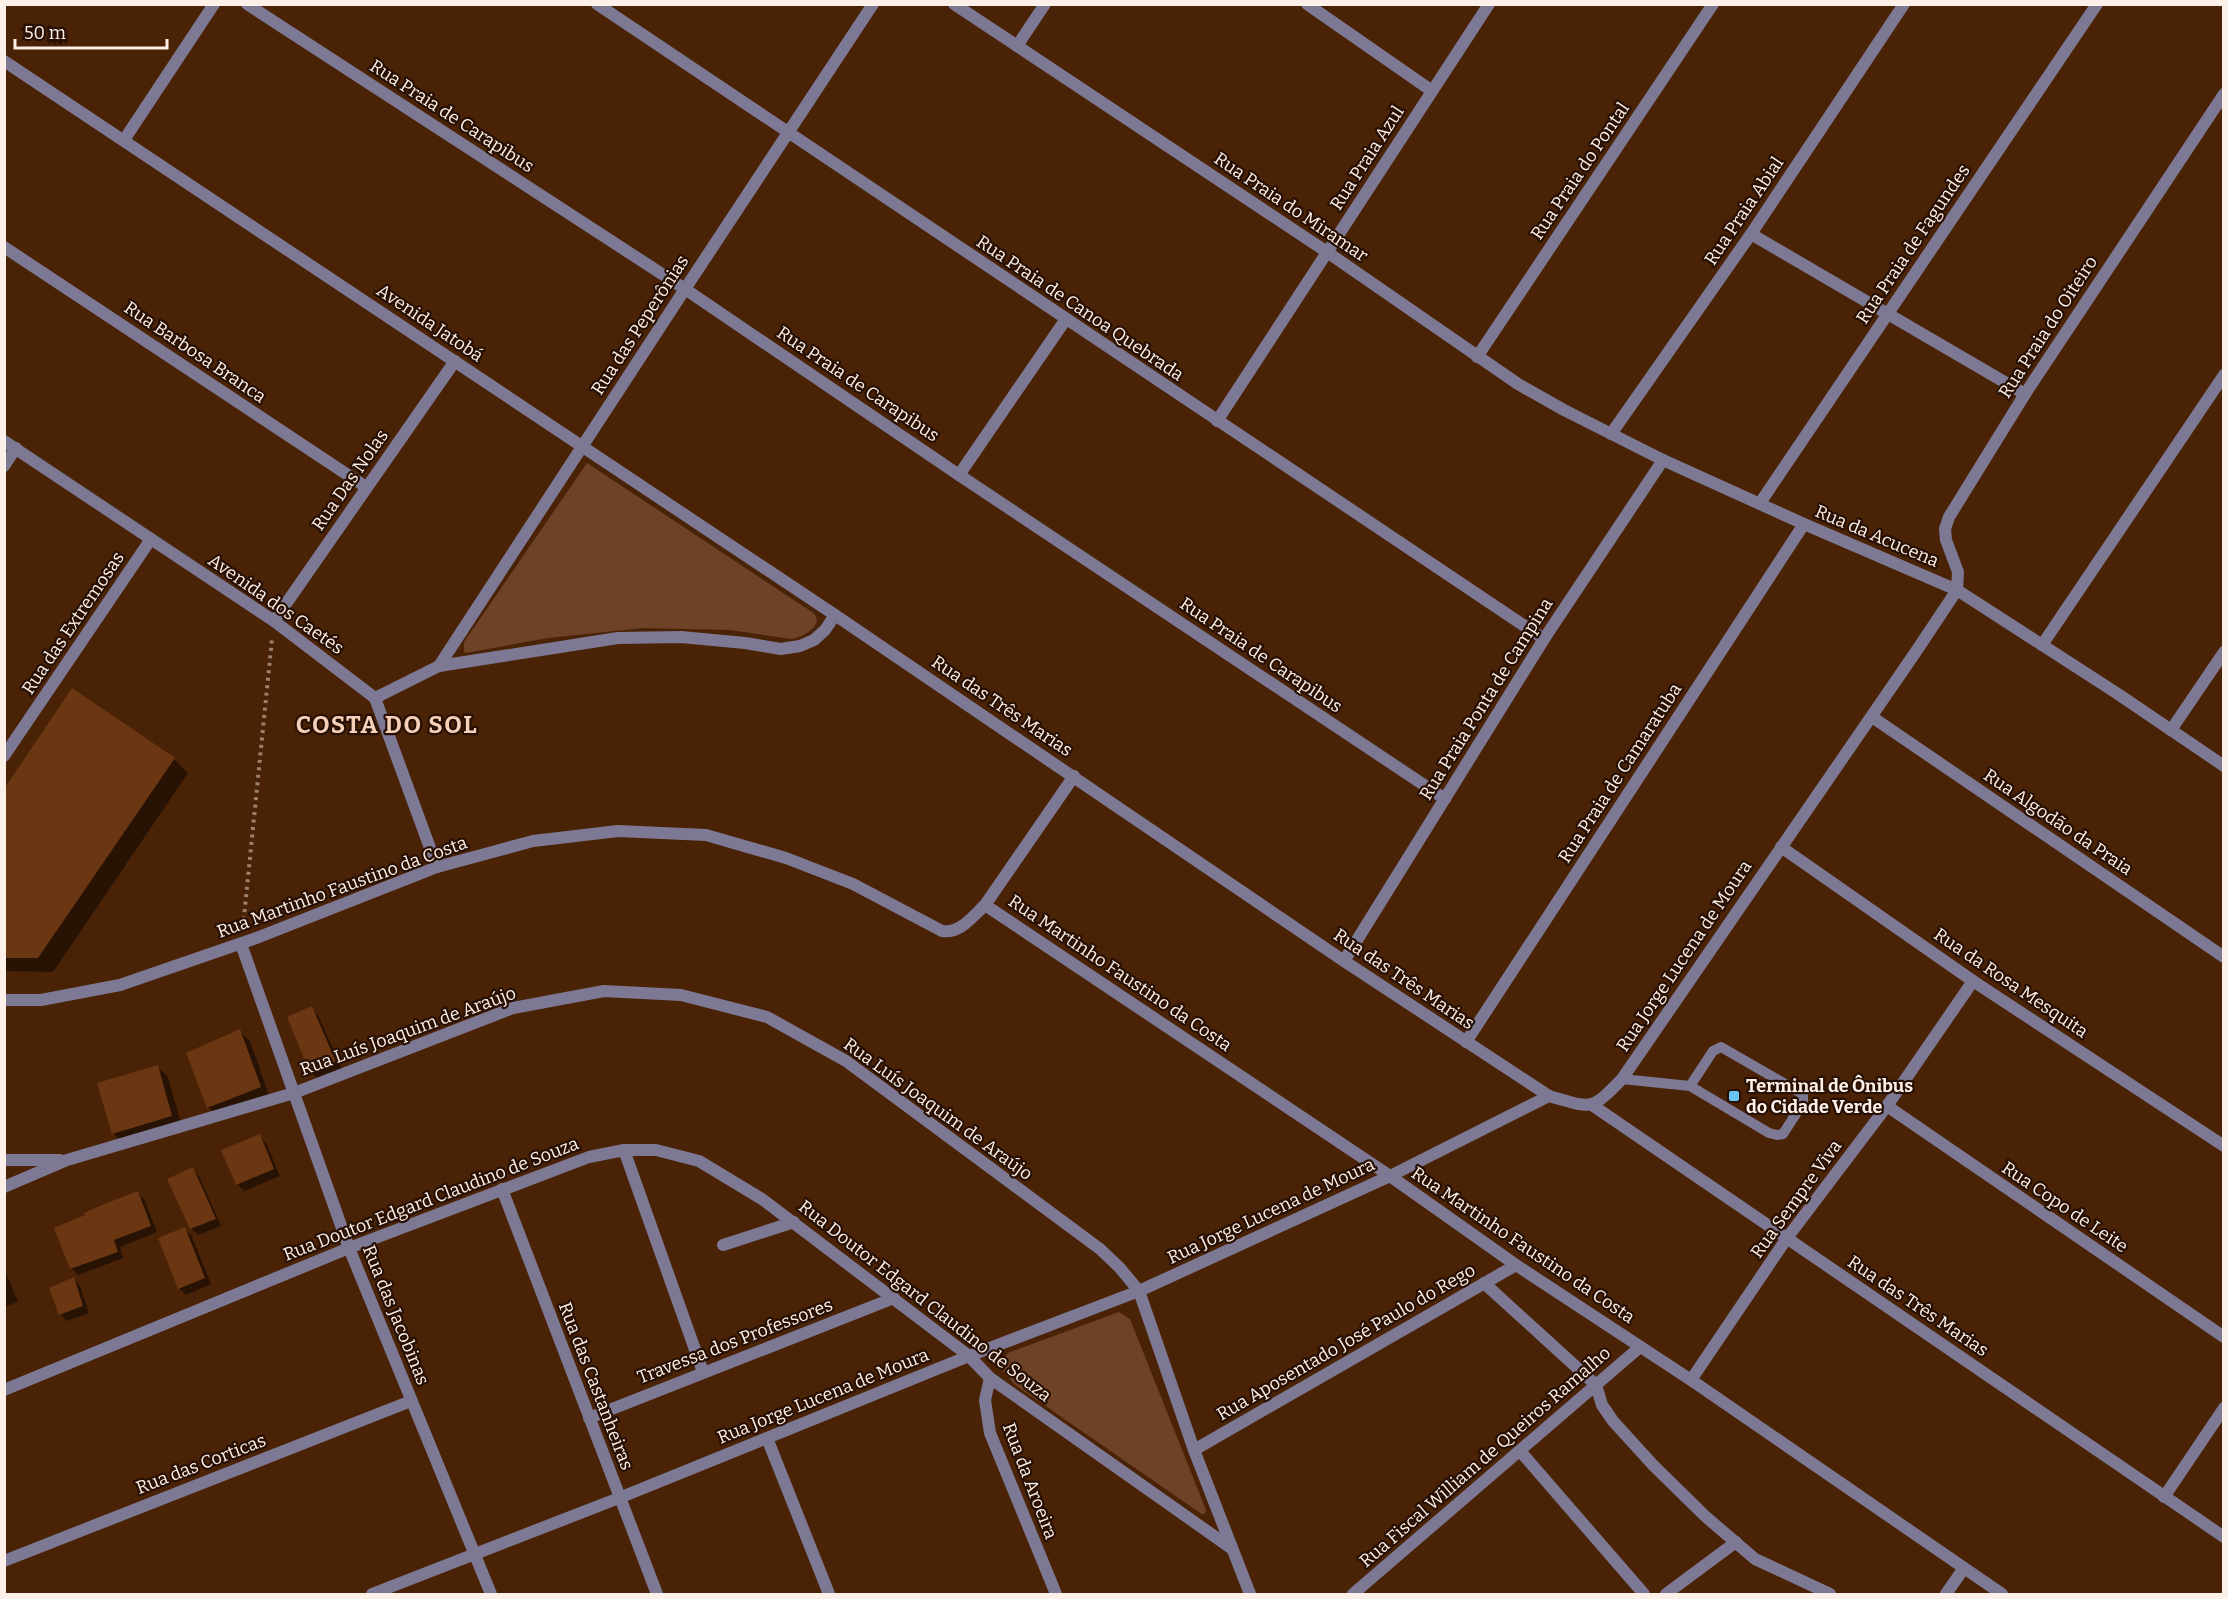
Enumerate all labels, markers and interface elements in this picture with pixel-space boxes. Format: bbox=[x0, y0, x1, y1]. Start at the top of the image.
scale bar bbox=[15, 12, 166, 50]
text: 50 m bbox=[24, 22, 66, 44]
street label: Rua Praia de Carapibus bbox=[366, 55, 538, 177]
street label: Rua Praia do Pontal bbox=[1526, 98, 1634, 244]
street label: Rua Praia Azul bbox=[1325, 102, 1409, 214]
street label: Rua Praia do Miramar bbox=[1210, 147, 1372, 267]
street label: Rua Praia Abial bbox=[1700, 153, 1788, 269]
street label: Rua Praia de Fagundes bbox=[1851, 160, 1975, 328]
street label: Rua Praia de Canoa Quebrada bbox=[972, 230, 1188, 386]
street label: Rua das Peperônias bbox=[587, 251, 693, 399]
street label: Rua Praia do Oiteiro bbox=[1994, 252, 2102, 402]
street label: Avenida Jatobá bbox=[373, 279, 488, 367]
street label: Rua Barbosa Branca bbox=[120, 296, 270, 408]
street label: Rua Praia de Carapibus bbox=[773, 321, 943, 447]
street label: Rua Das Nolas bbox=[307, 425, 393, 535]
street label: Rua da Acucena bbox=[1812, 500, 1942, 572]
street label: Rua das Extremosas bbox=[17, 547, 129, 699]
street label: Avenida dos Caetés bbox=[204, 549, 348, 659]
street label: Rua Praia de Carapibus bbox=[1176, 592, 1346, 718]
street label: Rua Praia Ponta de Campina bbox=[1415, 594, 1557, 804]
street label: Rua das Três Marias bbox=[927, 651, 1077, 761]
street label: Rua Praia de Camaratuba bbox=[1554, 679, 1686, 867]
district label: COSTA DO SOL bbox=[296, 711, 478, 739]
street label: Rua Algodão da Praia bbox=[1979, 764, 2137, 880]
street label: Rua Martinho Faustino da Costa bbox=[214, 831, 470, 943]
street label: Rua Jorge Lucena de Moura bbox=[1612, 856, 1756, 1056]
street label: Rua Martinho Faustino da Costa bbox=[1004, 890, 1236, 1056]
street label: Rua da Rosa Mesquita bbox=[1930, 923, 2092, 1043]
street label: Rua das Três Marias bbox=[1329, 924, 1479, 1034]
street label: Rua Luís Joaquim de Araújo bbox=[297, 982, 519, 1080]
street label: Rua Luís Joaquim de Araújo bbox=[839, 1033, 1037, 1185]
place label: Terminal de Ônibus do Cidade Verde bbox=[1746, 1074, 1913, 1118]
marker: Terminal de Ônibus do Cidade Verde bbox=[1727, 1089, 1741, 1103]
street label: Rua Doutor Edgard Claudino de Souza bbox=[280, 1132, 582, 1266]
street label: Rua Sempre Viva bbox=[1746, 1135, 1846, 1263]
street label: Rua Jorge Lucena de Moura bbox=[1164, 1153, 1378, 1269]
street label: Rua Copo de Leite bbox=[1998, 1157, 2132, 1257]
street label: Rua Martinho Faustino da Costa bbox=[1407, 1162, 1639, 1328]
street label: Rua Doutor Edgard Claudino de Souza bbox=[794, 1195, 1056, 1407]
street label: Rua das Jacobinas bbox=[358, 1242, 434, 1388]
street label: Rua das Três Marias bbox=[1843, 1251, 1993, 1361]
street label: Rua Aposentado José Paulo do Rego bbox=[1213, 1259, 1479, 1425]
street label: Travessa dos Professores bbox=[634, 1294, 836, 1388]
street label: Rua das Castanheiras bbox=[554, 1299, 638, 1473]
street label: Rua Fiscal William de Queiros Ramalho bbox=[1355, 1342, 1615, 1572]
street label: Rua Jorge Lucena de Moura bbox=[714, 1343, 932, 1449]
street label: Rua da Aroeira bbox=[998, 1420, 1062, 1542]
street label: Rua das Corticas bbox=[133, 1429, 269, 1499]

